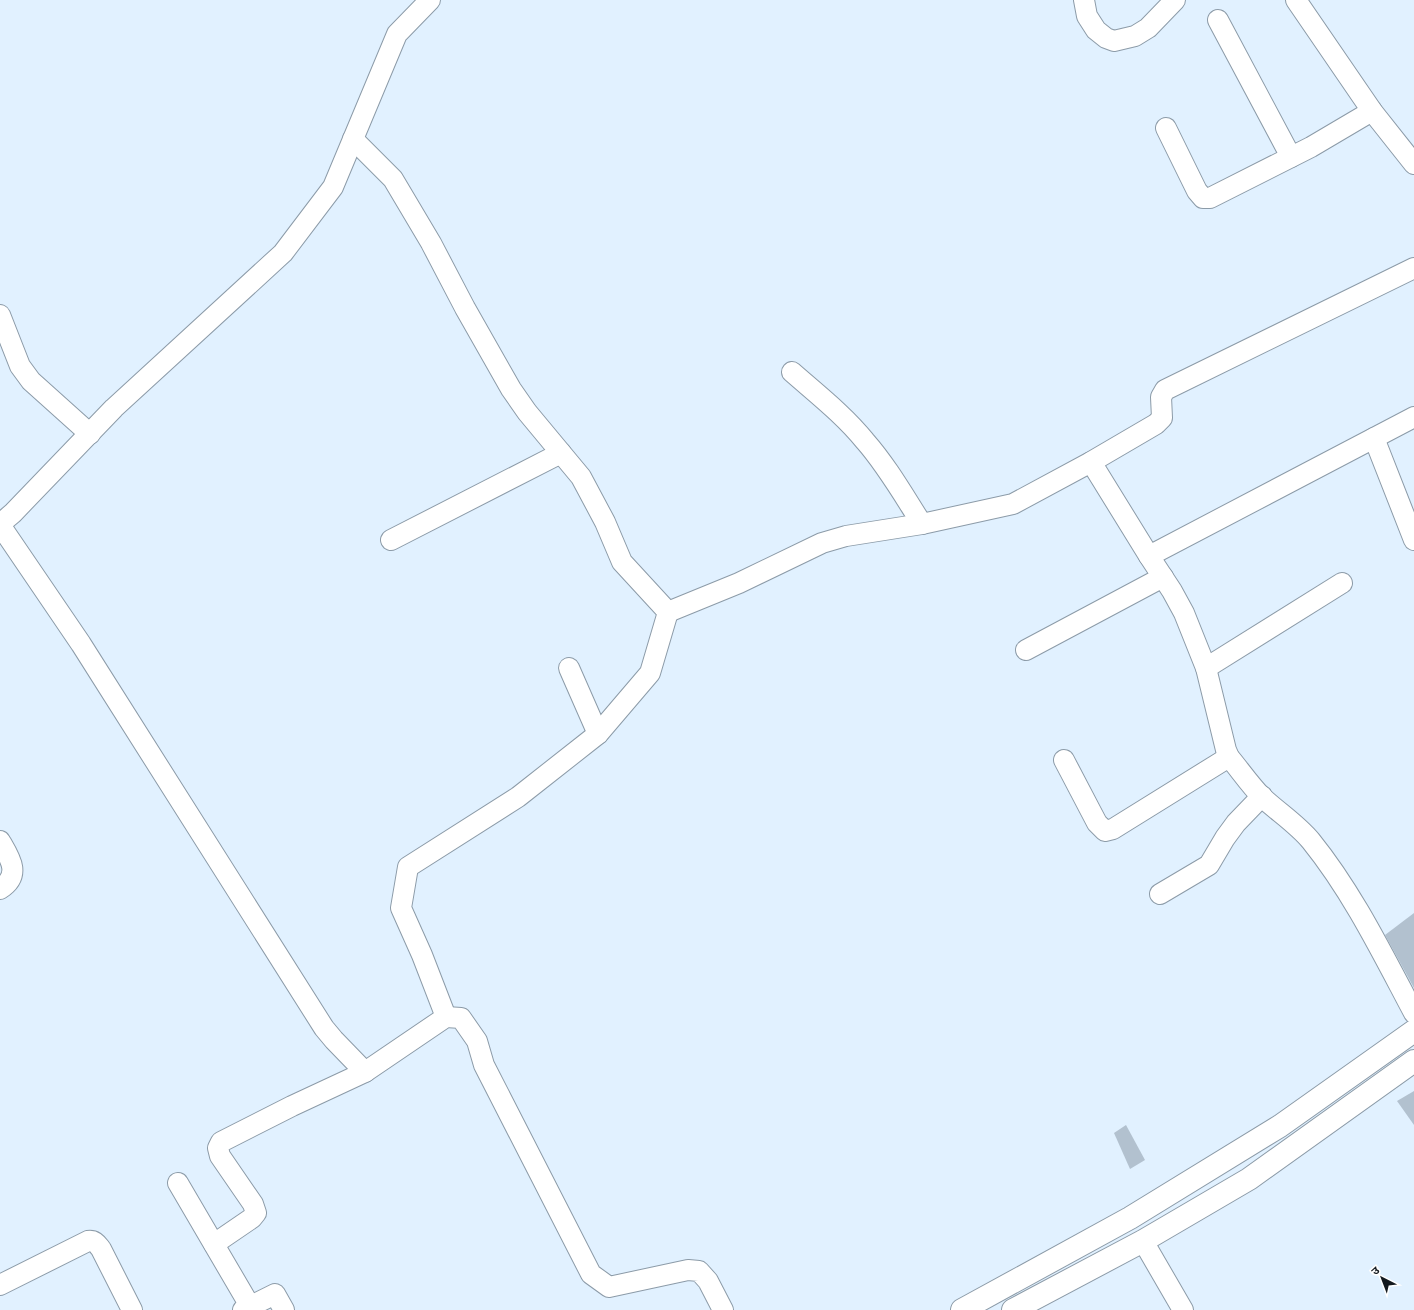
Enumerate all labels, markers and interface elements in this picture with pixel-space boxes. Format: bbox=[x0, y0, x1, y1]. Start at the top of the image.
north arrow bbox=[1362, 1258, 1402, 1298]
text: उ bbox=[1369, 1264, 1383, 1278]

